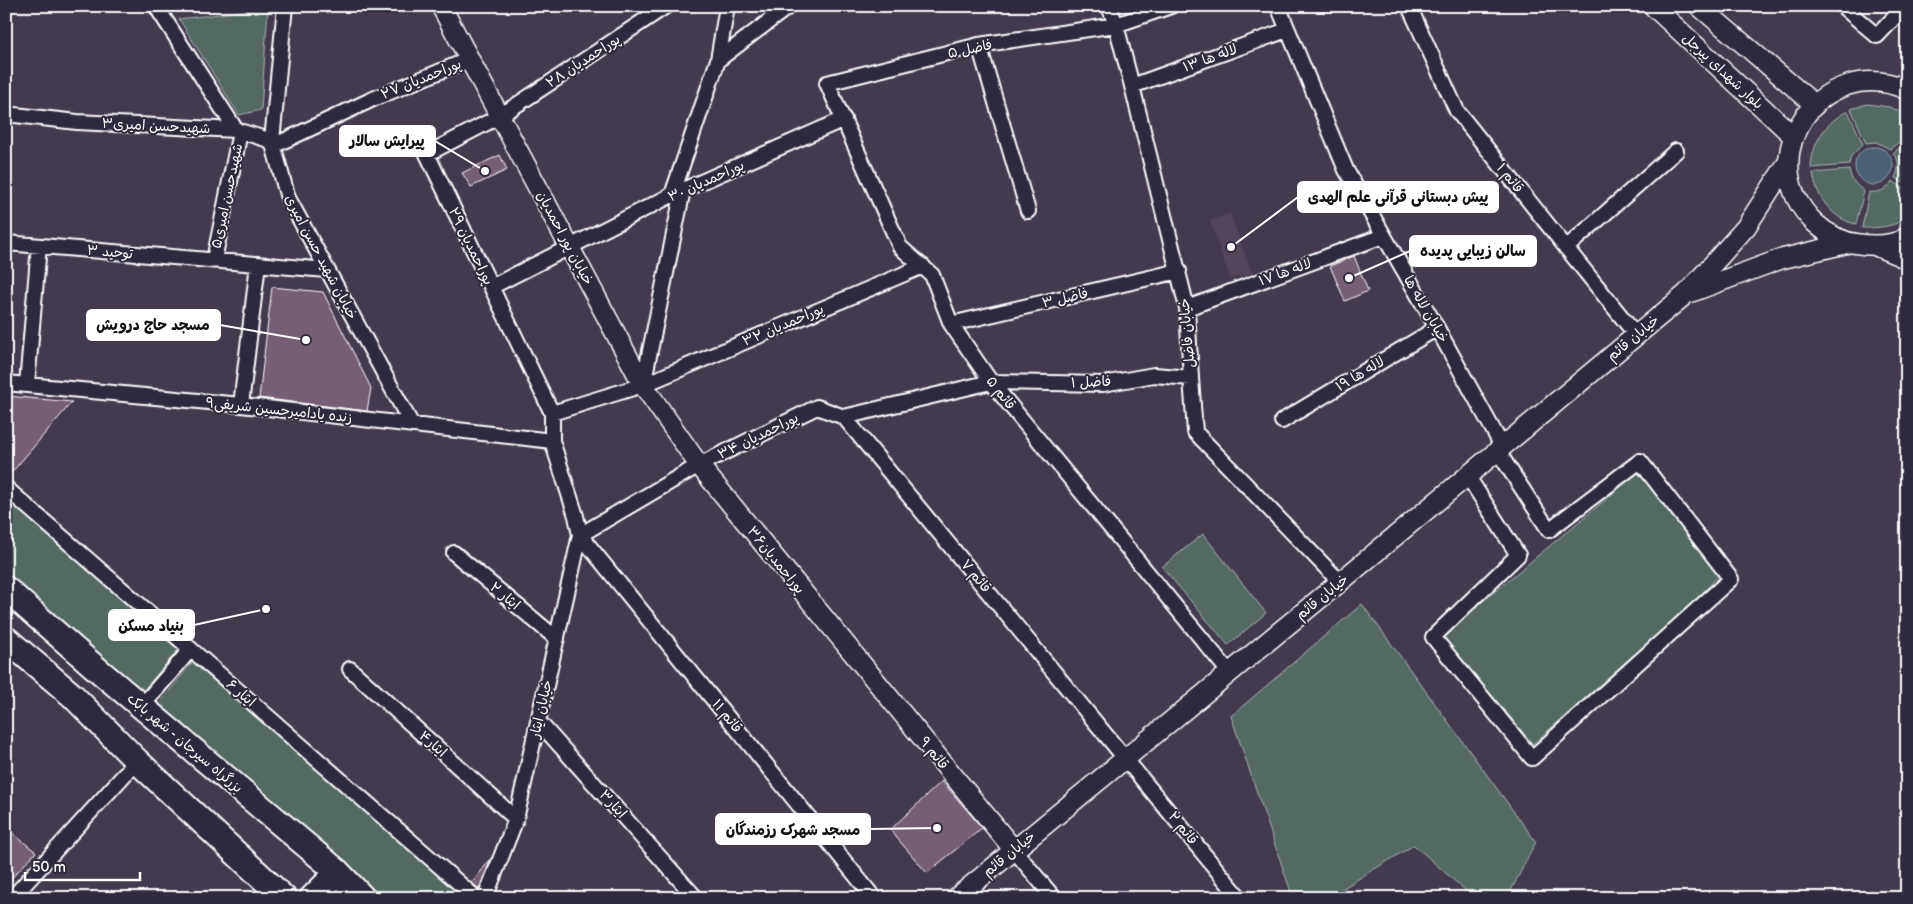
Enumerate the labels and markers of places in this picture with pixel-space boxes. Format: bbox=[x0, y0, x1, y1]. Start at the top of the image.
callout: پیرایش سالار bbox=[340, 126, 435, 156]
callout: پیش دبستانی قرآنی علم الهدی bbox=[1298, 182, 1498, 212]
callout: سالن زیبایی پدیده bbox=[1410, 236, 1536, 266]
callout: مسجد حاج درویش bbox=[87, 310, 220, 340]
callout: بنیاد مسکن bbox=[109, 610, 194, 640]
callout: مسجد شهرک رزمندگان bbox=[716, 814, 870, 844]

